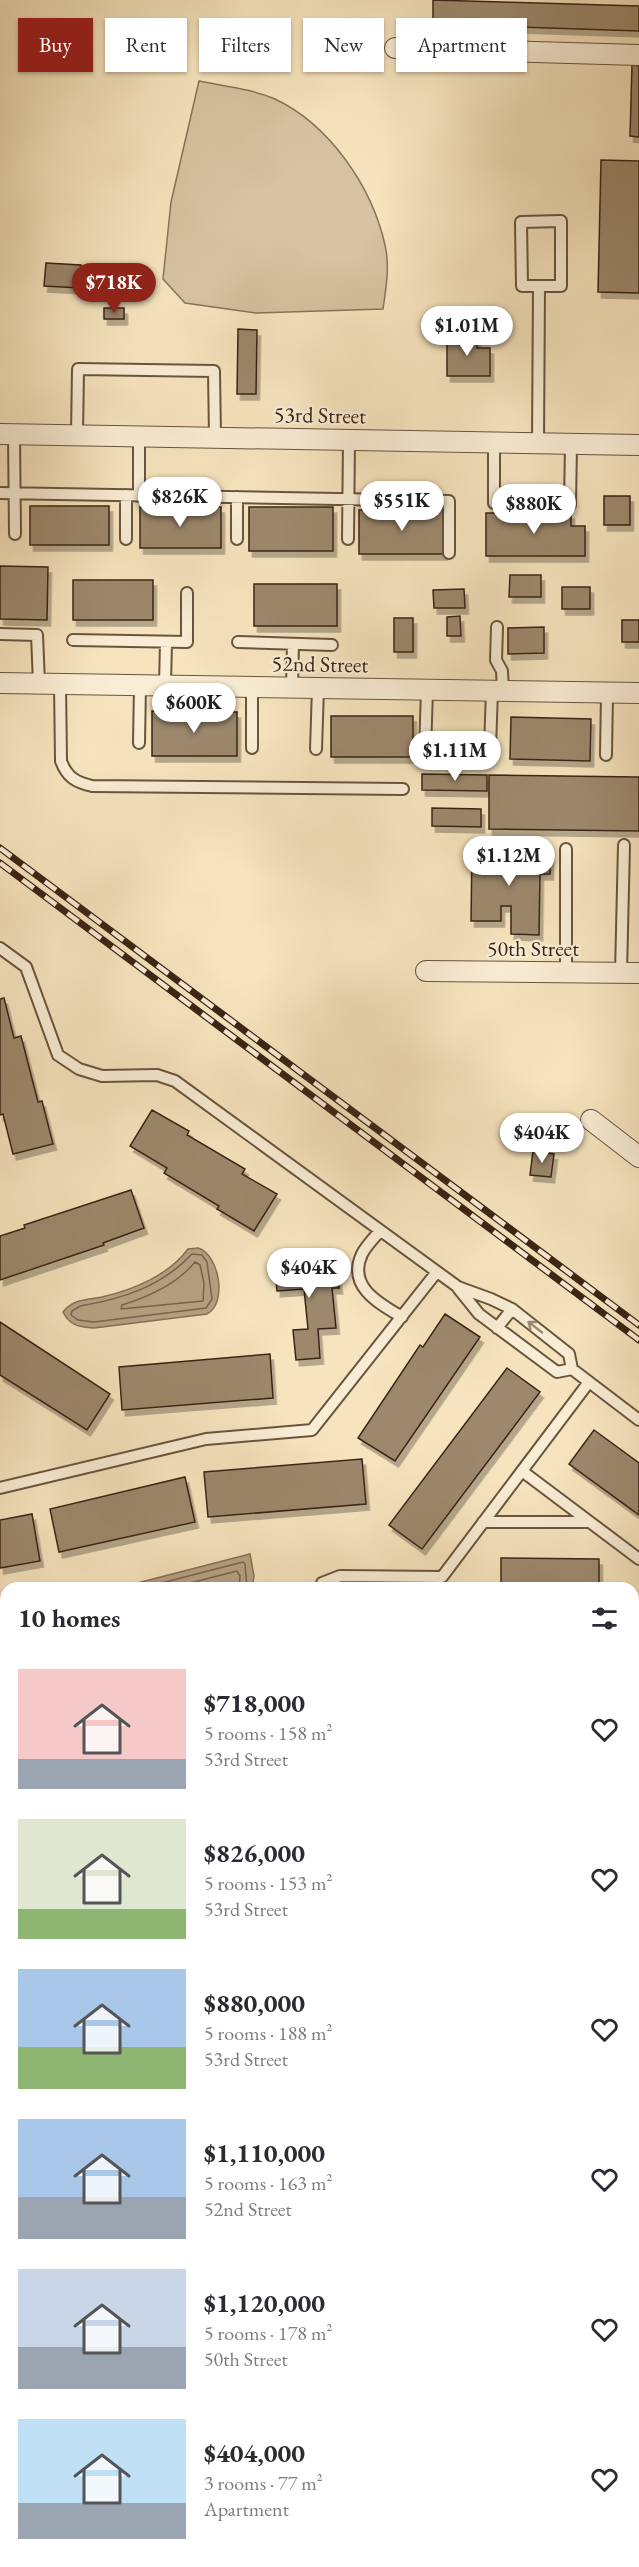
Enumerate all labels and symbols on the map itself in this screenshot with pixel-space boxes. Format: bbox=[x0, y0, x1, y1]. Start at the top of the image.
pin: $718K bbox=[72, 263, 156, 314]
pin: $1.01M bbox=[418, 306, 516, 357]
street label: 53rd Street bbox=[274, 400, 367, 430]
pin: $826K bbox=[138, 477, 222, 528]
pin: $551K bbox=[360, 481, 444, 532]
pin: $880K bbox=[492, 484, 576, 535]
street label: 52nd Street bbox=[271, 649, 369, 679]
pin: $600K bbox=[152, 683, 236, 734]
pin: $1.11M bbox=[406, 731, 504, 782]
pin: $1.12M bbox=[460, 836, 558, 887]
street label: 50th Street bbox=[487, 934, 579, 963]
pin: $404K bbox=[500, 1113, 584, 1164]
pin: $404K bbox=[267, 1248, 351, 1299]
one-way arrow bbox=[527, 1321, 543, 1334]

